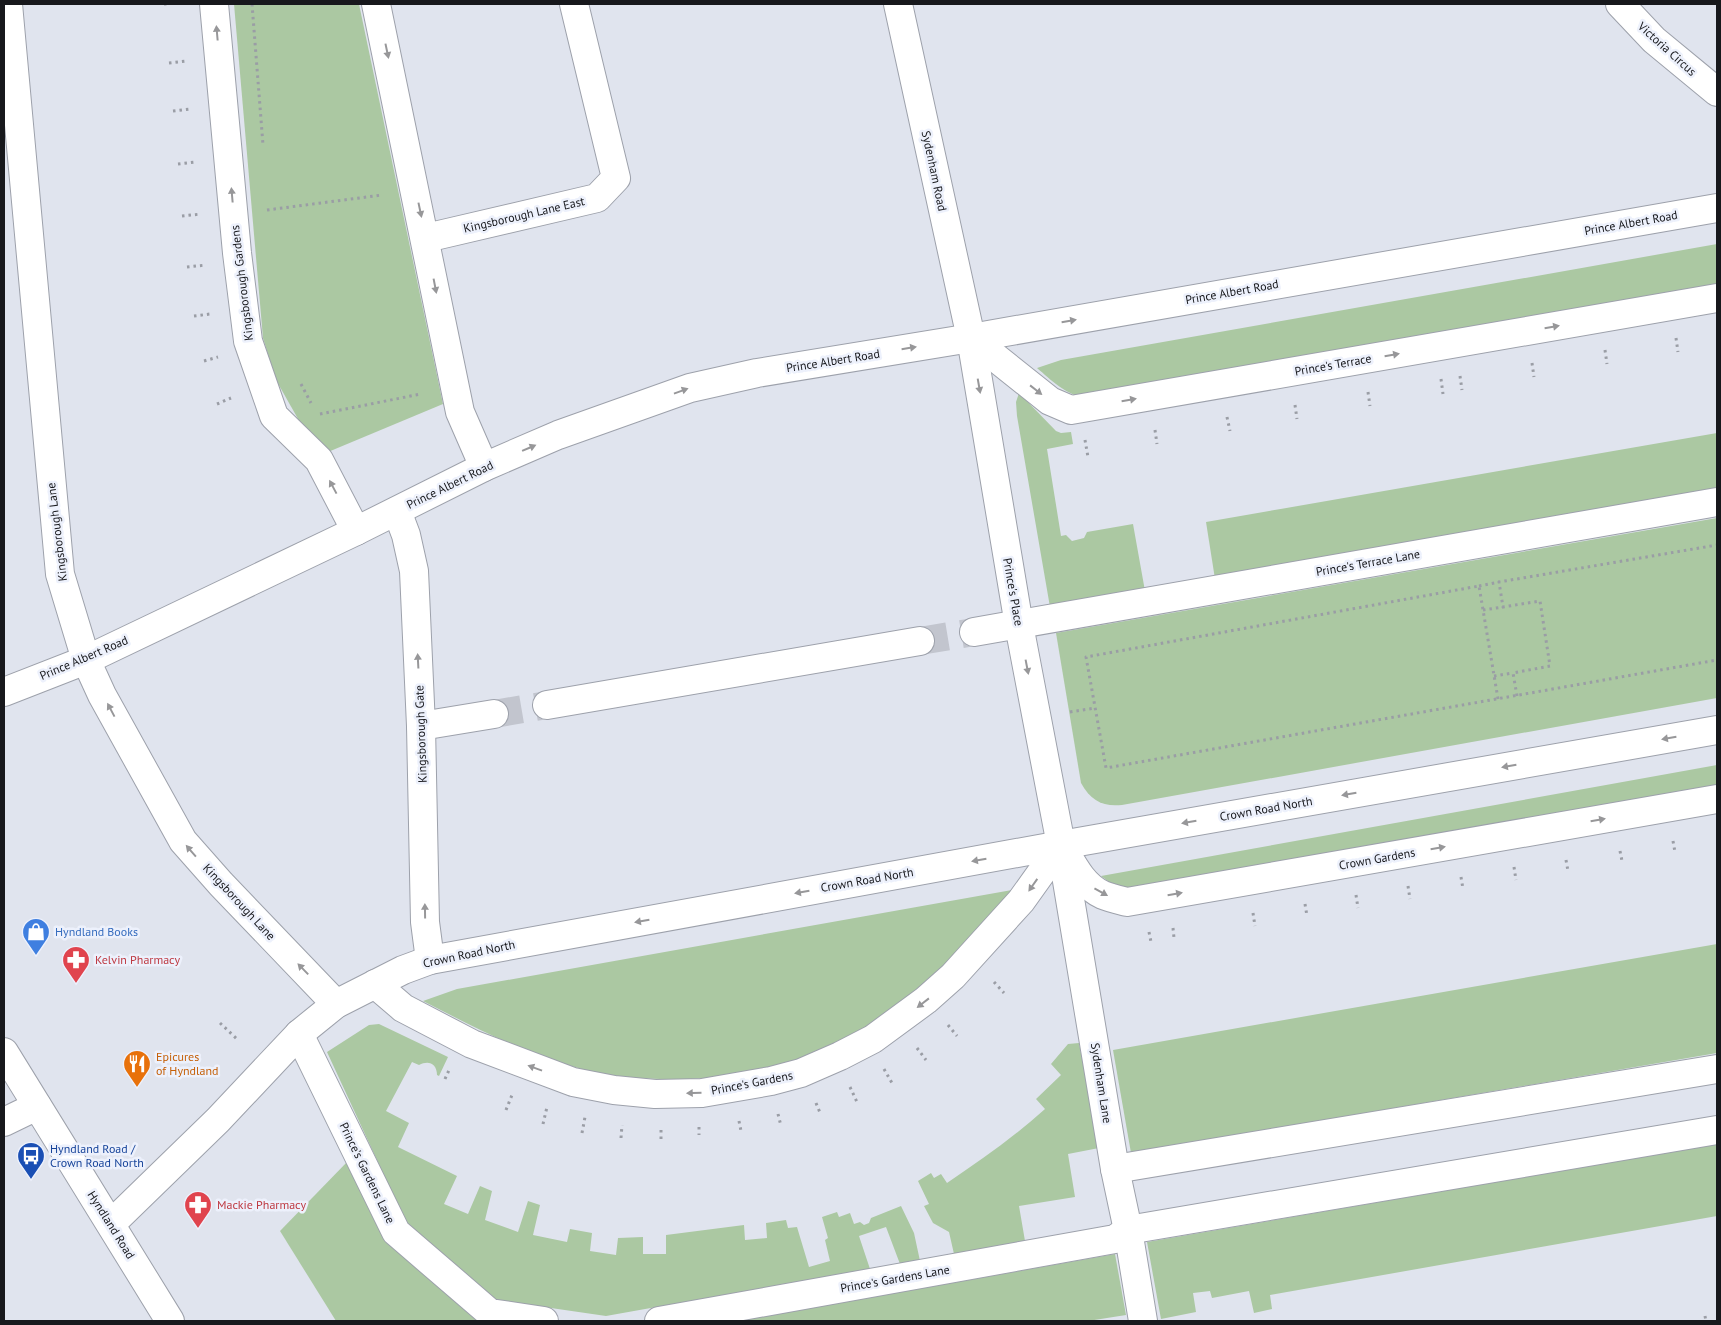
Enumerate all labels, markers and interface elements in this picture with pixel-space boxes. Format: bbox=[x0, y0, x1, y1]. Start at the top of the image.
street label: Victoria Circus bbox=[1634, 18, 1700, 79]
one-way arrow bbox=[213, 25, 221, 41]
one-way arrow bbox=[383, 44, 391, 60]
street label: Sydenham Road bbox=[919, 129, 950, 213]
one-way arrow bbox=[228, 187, 236, 203]
street label: Kingsborough Lane East bbox=[462, 193, 586, 236]
one-way arrow bbox=[416, 203, 424, 218]
street label: Prince Albert Road bbox=[1583, 207, 1679, 238]
street label: Kingsborough Gardens bbox=[227, 224, 256, 342]
street label: Prince Albert Road bbox=[1184, 276, 1280, 307]
one-way arrow bbox=[431, 279, 439, 294]
one-way arrow bbox=[1062, 316, 1078, 324]
one-way arrow bbox=[1545, 322, 1561, 330]
one-way arrow bbox=[902, 344, 918, 352]
street label: Prince Albert Road bbox=[785, 346, 881, 375]
street label: Prince's Terrace bbox=[1293, 350, 1372, 379]
one-way arrow bbox=[1385, 350, 1401, 358]
one-way arrow bbox=[975, 379, 983, 395]
one-way arrow bbox=[1030, 384, 1043, 395]
one-way arrow bbox=[674, 387, 689, 395]
one-way arrow bbox=[1121, 396, 1137, 404]
one-way arrow bbox=[522, 443, 536, 451]
street label: Prince Albert Road bbox=[404, 457, 496, 512]
one-way arrow bbox=[329, 480, 337, 495]
street label: Kingsborough Lane bbox=[43, 482, 70, 582]
street label: Prince's Terrace Lane bbox=[1315, 546, 1421, 579]
street label: Prince's Place bbox=[1000, 557, 1027, 627]
street label: Prince Albert Road bbox=[37, 632, 130, 683]
one-way arrow bbox=[414, 653, 422, 669]
one-way arrow bbox=[1023, 659, 1031, 675]
street label: Kingsborough Gate bbox=[411, 685, 430, 783]
one-way arrow bbox=[107, 703, 115, 717]
one-way arrow bbox=[1661, 735, 1677, 743]
one-way arrow bbox=[1501, 763, 1517, 771]
one-way arrow bbox=[1341, 791, 1357, 799]
street label: Crown Road North bbox=[1218, 793, 1313, 824]
one-way arrow bbox=[1591, 816, 1607, 824]
one-way arrow bbox=[1181, 819, 1197, 827]
one-way arrow bbox=[1430, 843, 1446, 851]
one-way arrow bbox=[186, 844, 197, 857]
street label: Crown Gardens bbox=[1338, 844, 1416, 873]
one-way arrow bbox=[971, 856, 987, 864]
street label: Kingsborough Lane bbox=[200, 860, 279, 943]
street label: Crown Road North bbox=[819, 864, 914, 895]
one-way arrow bbox=[1028, 878, 1038, 891]
one-way arrow bbox=[794, 888, 810, 896]
one-way arrow bbox=[1094, 888, 1107, 897]
one-way arrow bbox=[1167, 889, 1183, 897]
one-way arrow bbox=[421, 903, 429, 919]
shop icon: Hyndland Books bbox=[21, 917, 51, 956]
one-way arrow bbox=[634, 917, 650, 925]
place label: Hyndland Books bbox=[55, 924, 138, 939]
street label: Crown Road North bbox=[421, 936, 516, 971]
pharmacy icon: Kelvin Pharmacy bbox=[61, 945, 91, 984]
place label: Kelvin Pharmacy bbox=[95, 952, 180, 967]
one-way arrow bbox=[297, 963, 309, 975]
one-way arrow bbox=[916, 997, 929, 1008]
street label: Sydenham Lane bbox=[1088, 1042, 1115, 1124]
restaurant icon: Epicures of Hyndland bbox=[122, 1049, 152, 1088]
place label: Epicures of Hyndland bbox=[156, 1049, 218, 1078]
one-way arrow bbox=[527, 1064, 542, 1072]
street label: Prince's Gardens bbox=[710, 1067, 794, 1098]
one-way arrow bbox=[686, 1089, 702, 1097]
street label: Prince's Gardens Lane bbox=[336, 1120, 398, 1226]
bus stop icon: Hyndland Road / Crown Road North bbox=[16, 1141, 46, 1180]
place label: Hyndland Road / Crown Road North bbox=[50, 1141, 144, 1170]
street label: Hyndland Road bbox=[84, 1188, 138, 1262]
pharmacy icon: Mackie Pharmacy bbox=[183, 1190, 213, 1229]
place label: Mackie Pharmacy bbox=[217, 1197, 306, 1212]
street label: Prince's Gardens Lane bbox=[839, 1262, 951, 1296]

